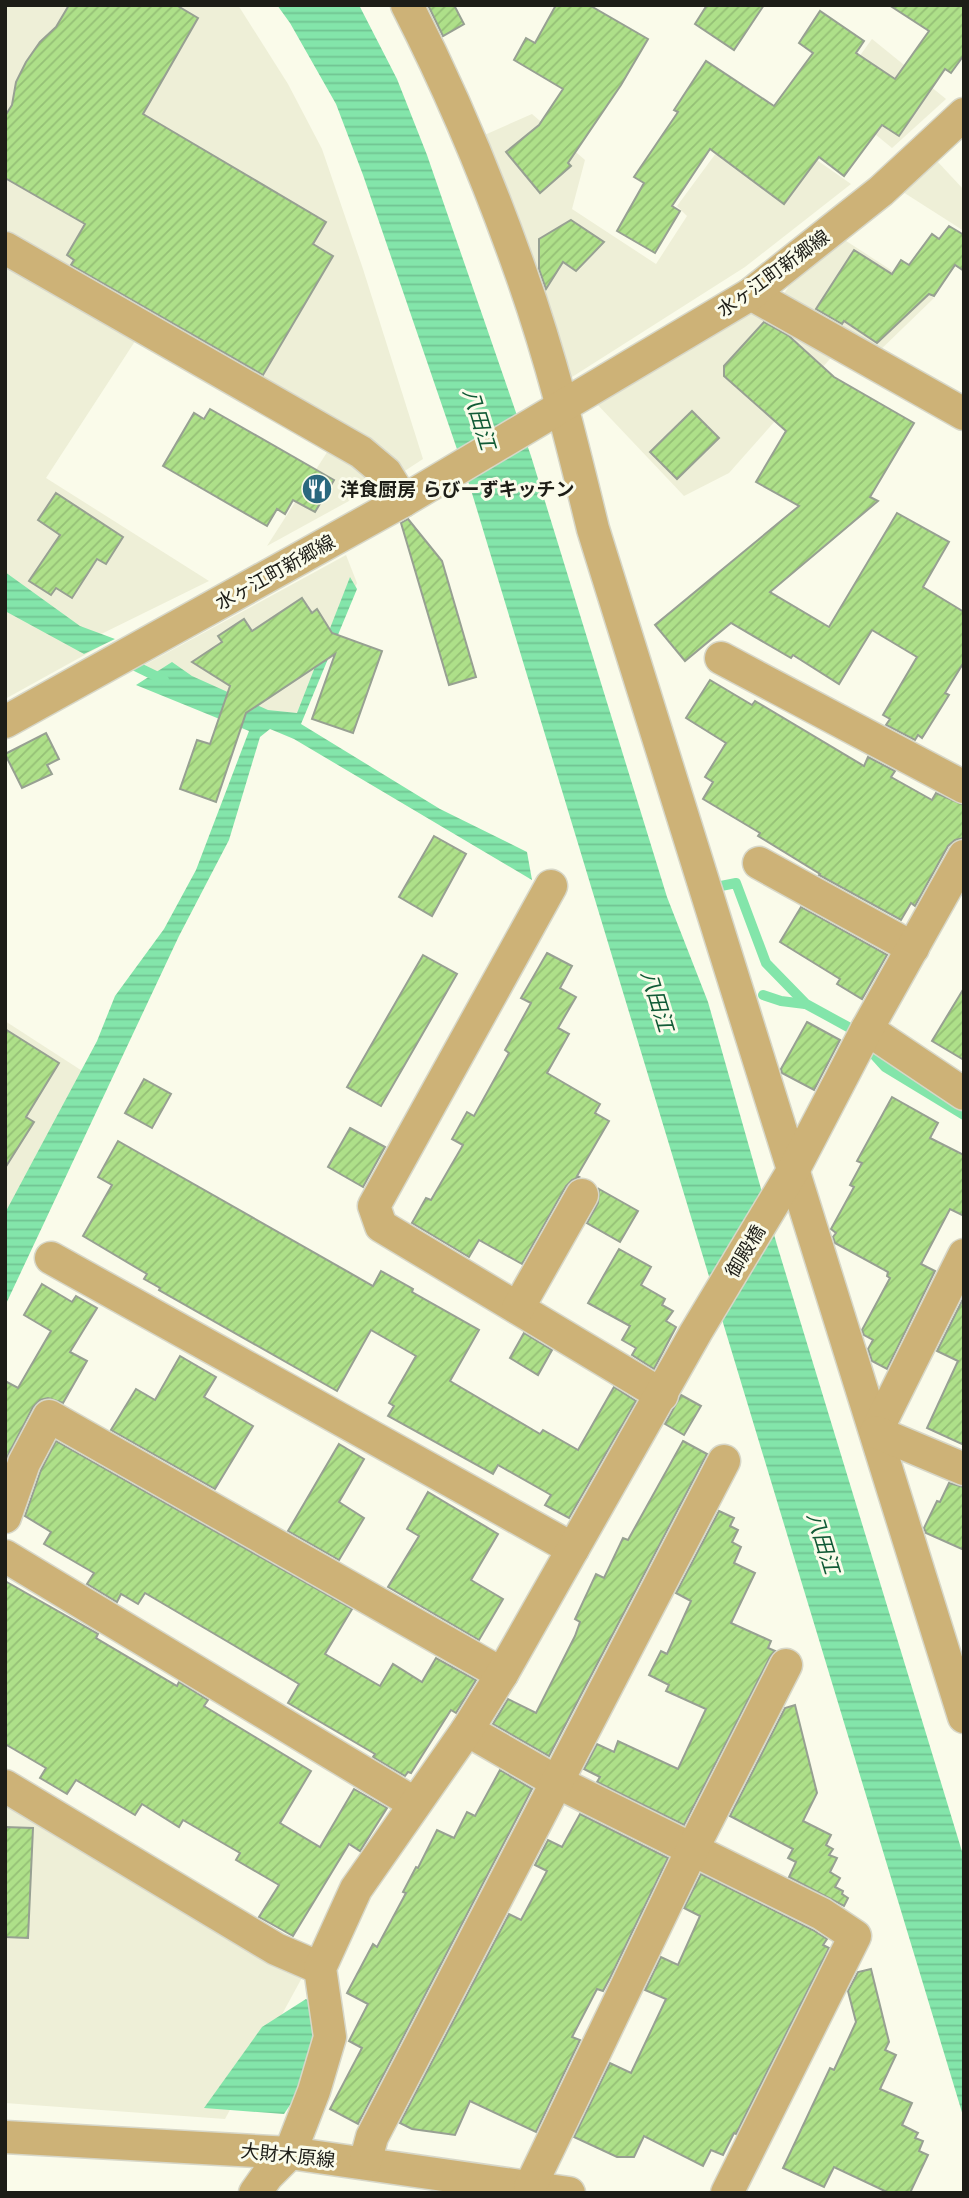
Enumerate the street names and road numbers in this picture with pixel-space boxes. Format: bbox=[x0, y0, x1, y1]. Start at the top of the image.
street label: 水ヶ江町新郷線 bbox=[713, 225, 833, 321]
street label: 水ヶ江町新郷線 bbox=[211, 530, 339, 614]
street label: 御殿橋 bbox=[721, 1221, 769, 1281]
street label: 大財木原線 bbox=[240, 2139, 336, 2171]

